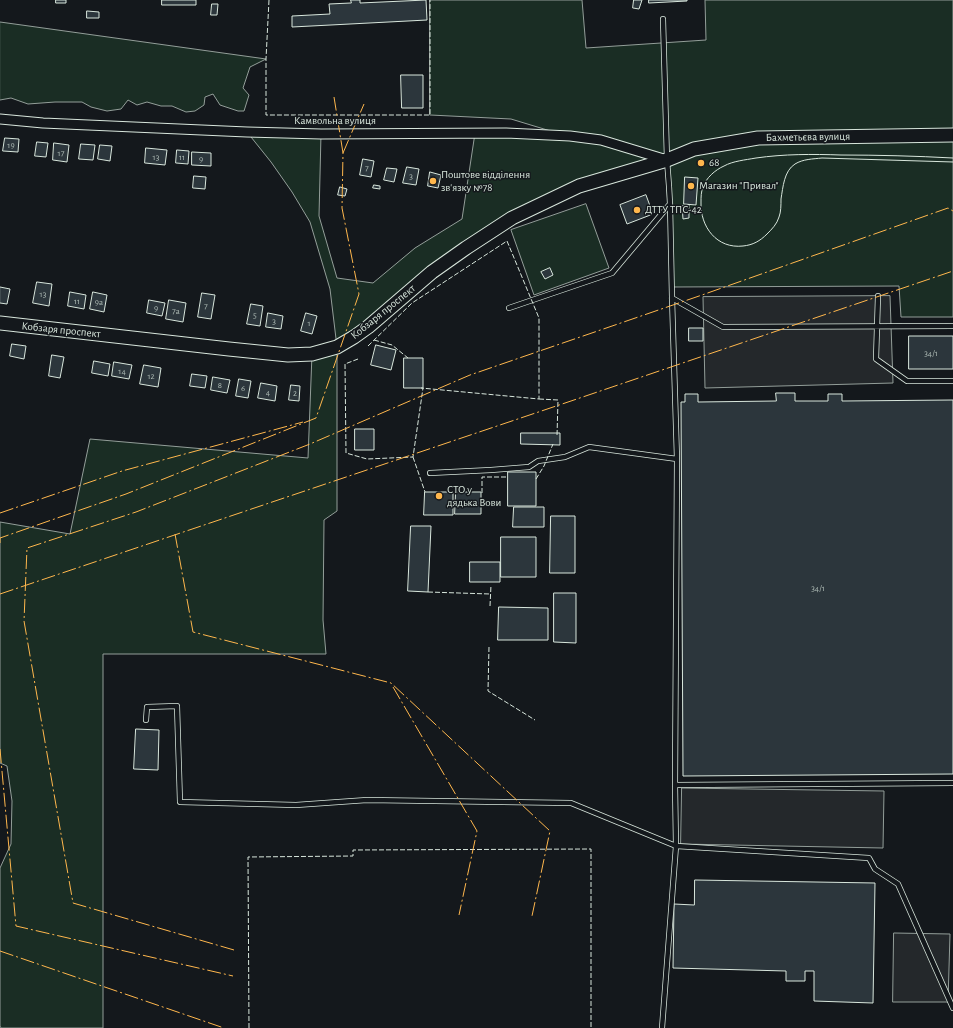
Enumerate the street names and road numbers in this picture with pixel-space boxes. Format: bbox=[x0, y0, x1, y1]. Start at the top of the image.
street label: Камвольна вулиця bbox=[294, 114, 376, 128]
street label: Бахметьєва вулиця bbox=[766, 130, 850, 144]
street label: Кобзаря проспект bbox=[348, 282, 418, 342]
street label: Кобзаря проспект bbox=[21, 319, 101, 341]

